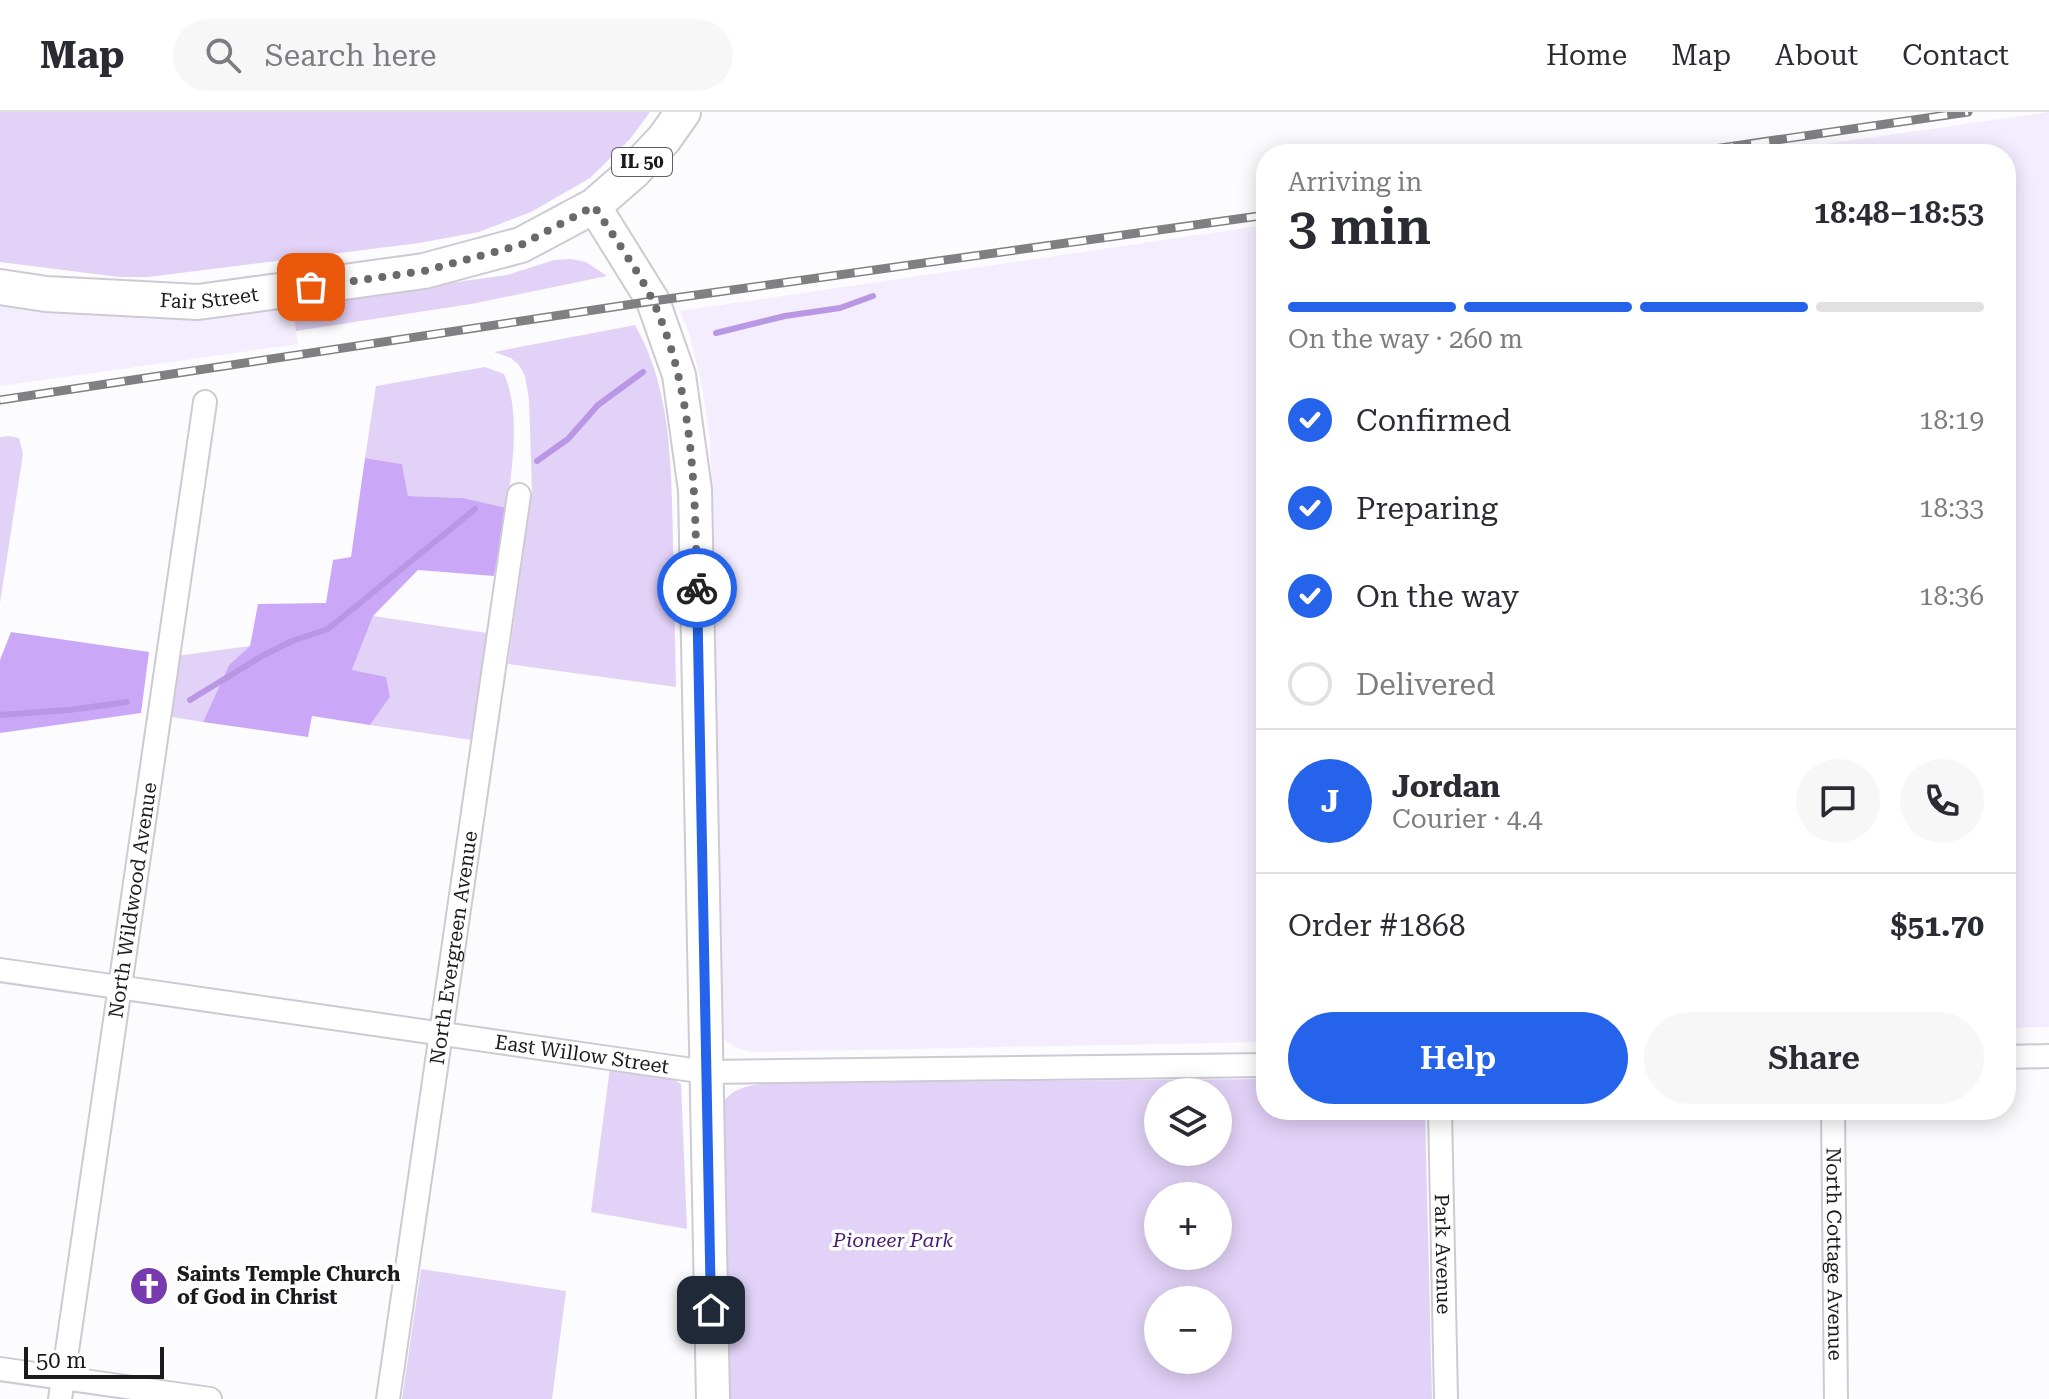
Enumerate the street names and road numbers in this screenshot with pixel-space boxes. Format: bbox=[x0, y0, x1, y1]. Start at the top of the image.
road number: IL 50 bbox=[612, 148, 672, 176]
street label: Fair Street bbox=[159, 282, 260, 314]
street label: North Wildwood Avenue bbox=[104, 781, 162, 1020]
street label: North Evergreen Avenue bbox=[425, 829, 482, 1066]
street label: East Willow Street bbox=[493, 1030, 671, 1079]
street label: North Cottage Avenue bbox=[1821, 1147, 1848, 1361]
street label: Park Avenue bbox=[1430, 1193, 1456, 1315]

